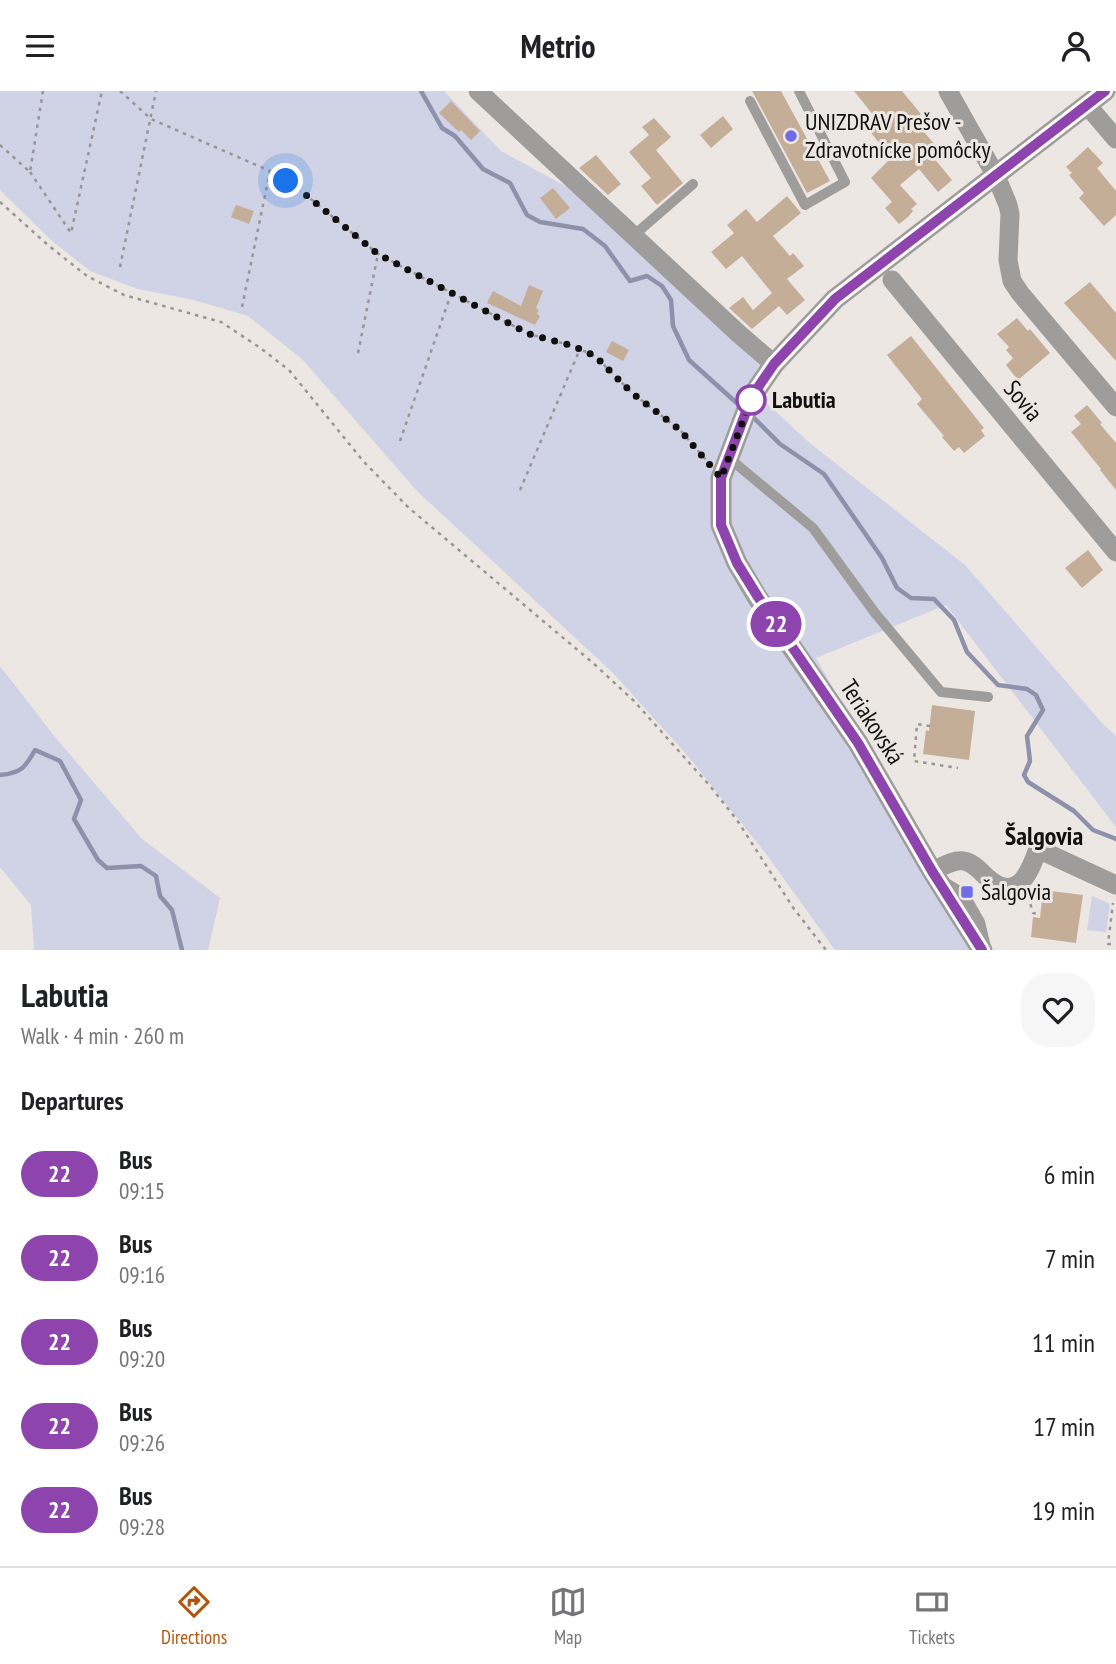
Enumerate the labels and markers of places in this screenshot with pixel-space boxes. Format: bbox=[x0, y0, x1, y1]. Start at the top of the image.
place label: UNIZDRAV Prešov - Zdravotnícke pomôcky bbox=[805, 106, 990, 165]
marker: UNIZDRAV Prešov - Zdravotnícke pomôcky bbox=[783, 128, 799, 144]
place label: Labutia bbox=[772, 384, 836, 415]
marker: Labutia bbox=[736, 385, 766, 415]
place label: Šalgovia bbox=[981, 876, 1051, 907]
marker: Šalgovia bbox=[959, 884, 975, 900]

